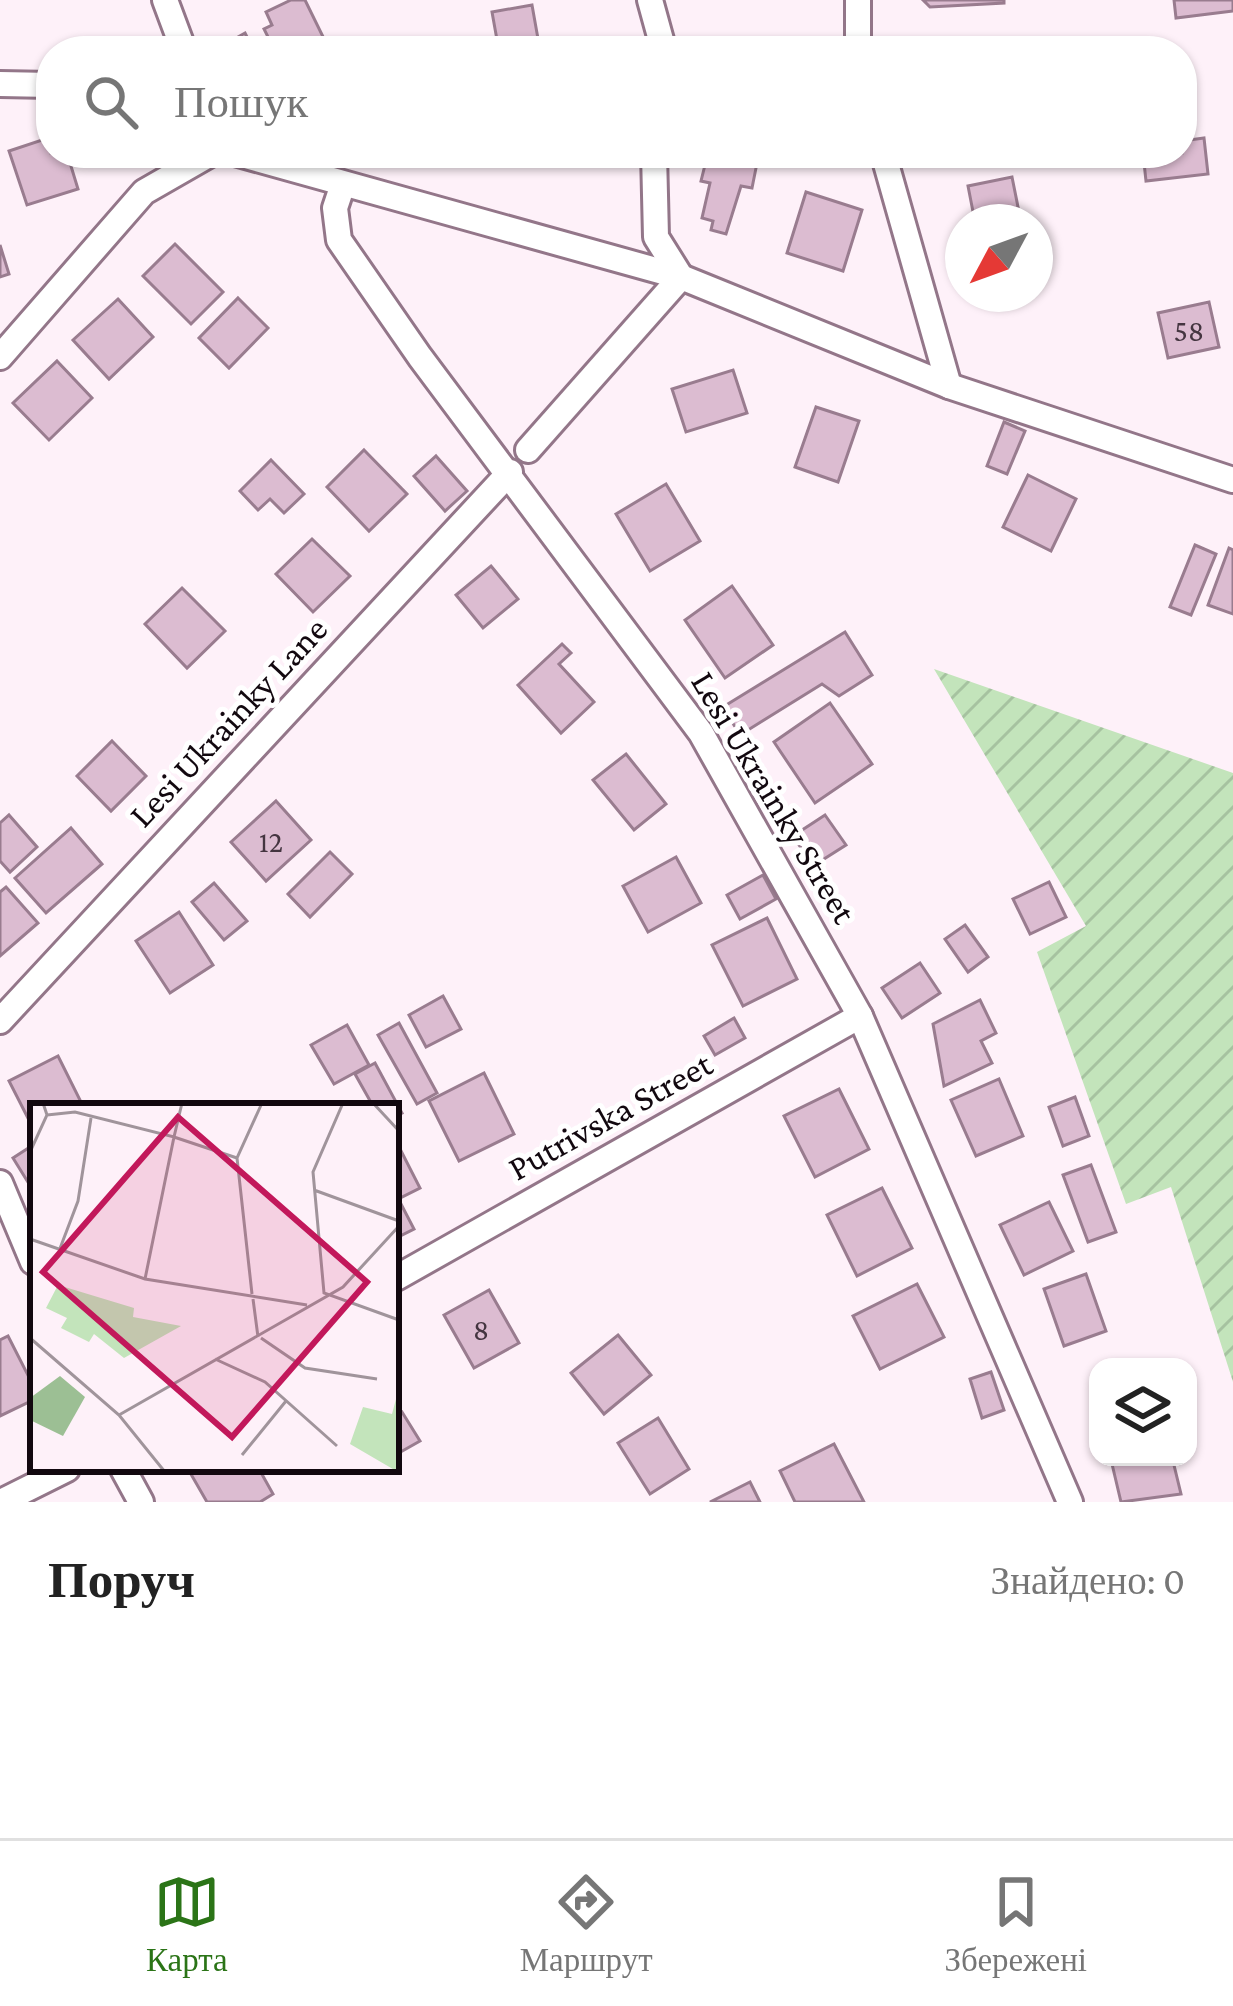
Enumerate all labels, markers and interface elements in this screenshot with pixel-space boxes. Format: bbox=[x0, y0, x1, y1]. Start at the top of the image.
search box bbox=[36, 36, 1197, 168]
icon: search bbox=[78, 69, 144, 135]
text: Пошук bbox=[174, 77, 308, 127]
north arrow bbox=[945, 204, 1053, 312]
house number: 58 bbox=[1174, 314, 1204, 347]
street label: Lesi Ukrainky Lane bbox=[121, 609, 335, 835]
street label: Lesi Ukrainky Street bbox=[683, 664, 865, 931]
house number: 12 bbox=[259, 825, 283, 858]
street label: Putrivska Street bbox=[501, 1043, 720, 1188]
inset map bbox=[30, 1103, 399, 1472]
house number: 8 bbox=[473, 1313, 489, 1346]
map controls bbox=[1089, 1358, 1197, 1466]
button: layers bbox=[1089, 1358, 1197, 1466]
text: Поруч bbox=[48, 1551, 195, 1608]
text: Знайдено: 0 bbox=[991, 1559, 1185, 1602]
tab: Карта bbox=[146, 1869, 228, 1979]
tab: Маршрут bbox=[520, 1869, 653, 1979]
tab: Збережені bbox=[945, 1869, 1087, 1979]

